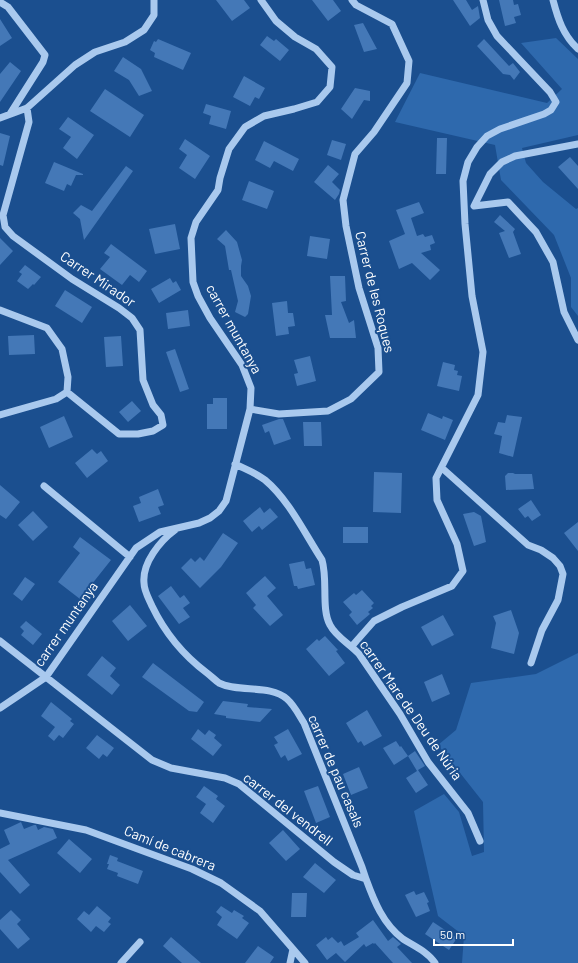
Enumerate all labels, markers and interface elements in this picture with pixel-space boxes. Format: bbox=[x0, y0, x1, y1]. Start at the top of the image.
street label: Carrer de les Roques bbox=[352, 229, 399, 355]
street label: Carrer Mirador bbox=[57, 247, 139, 310]
street label: carrer muntanya bbox=[203, 281, 266, 376]
street label: carrer muntanya bbox=[30, 578, 101, 669]
street label: carrer Mare de Deu de Núria bbox=[356, 636, 466, 783]
street label: carrer de pau casals bbox=[305, 712, 368, 830]
street label: carrer del vendrell bbox=[240, 768, 336, 849]
street label: Camí de cabrera bbox=[122, 821, 219, 874]
scale bar bbox=[434, 921, 513, 947]
text: 50 m bbox=[440, 927, 465, 941]

